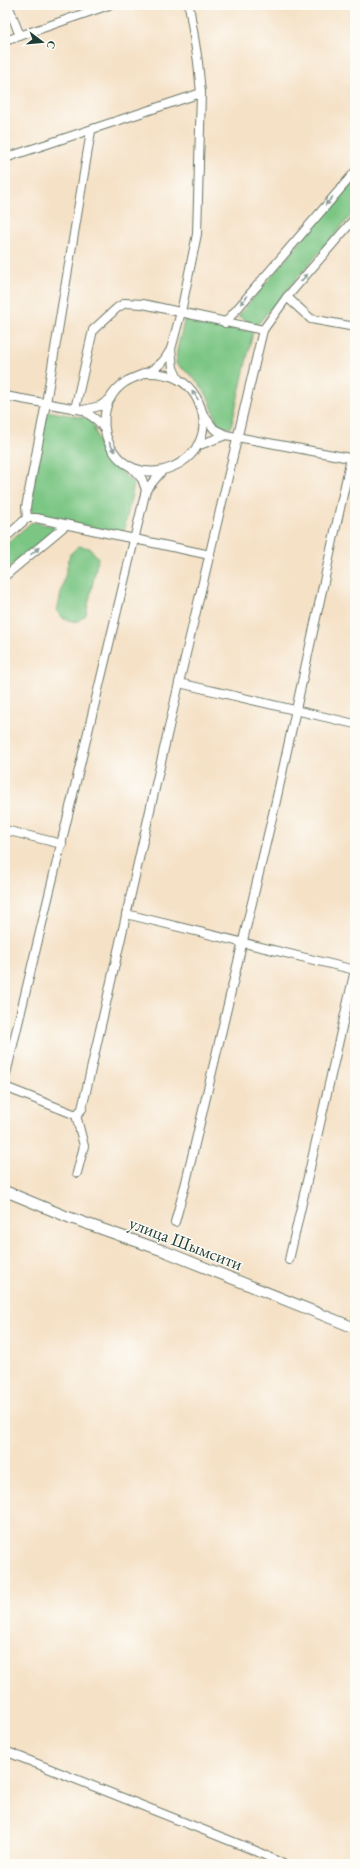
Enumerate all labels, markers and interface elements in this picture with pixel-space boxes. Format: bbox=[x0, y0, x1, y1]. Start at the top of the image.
north arrow bbox=[22, 22, 62, 62]
text: С bbox=[44, 39, 59, 51]
one-way arrow bbox=[325, 196, 334, 207]
one-way arrow bbox=[300, 272, 309, 283]
one-way arrow bbox=[240, 294, 249, 305]
one-way arrow bbox=[191, 390, 199, 400]
one-way arrow bbox=[108, 441, 115, 453]
one-way arrow bbox=[30, 547, 40, 556]
street label: улица Шымсити bbox=[126, 1211, 247, 1275]

